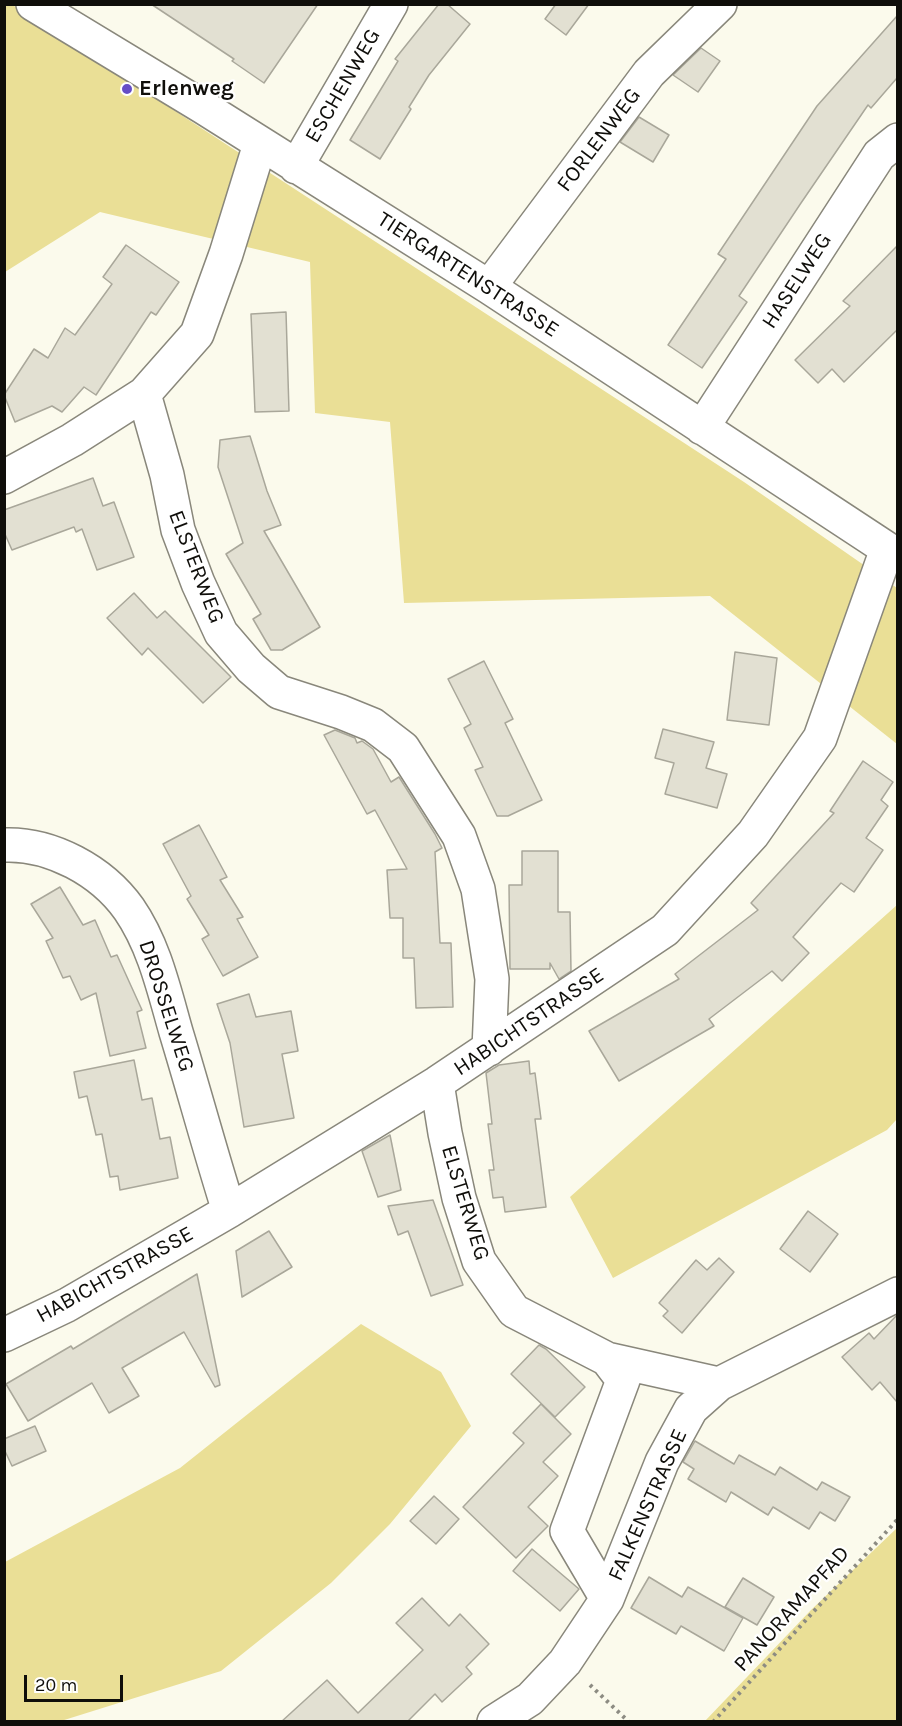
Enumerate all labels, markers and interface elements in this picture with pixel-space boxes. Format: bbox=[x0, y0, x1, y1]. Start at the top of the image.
street label: ESCHENWEG bbox=[300, 24, 386, 148]
place label: Erlenweg bbox=[139, 76, 234, 102]
marker: Erlenweg bbox=[120, 82, 134, 96]
street label: FORLENWEG bbox=[551, 83, 647, 197]
street label: TIERGARTENSTRASSE bbox=[372, 206, 564, 344]
street label: HASELWEG bbox=[756, 228, 838, 334]
street label: ELSTERWEG bbox=[162, 507, 230, 627]
street label: DROSSELWEG bbox=[132, 937, 200, 1075]
street label: HABICHTSTRASSE bbox=[449, 962, 609, 1082]
street label: ELSTERWEG bbox=[435, 1142, 495, 1264]
street label: HABICHTSTRASSE bbox=[32, 1221, 198, 1329]
street label: FALKENSTRASSE bbox=[603, 1425, 693, 1585]
street label: PANORAMAPFAD bbox=[729, 1541, 855, 1677]
scale bar bbox=[27, 1663, 126, 1701]
text: 20 m bbox=[35, 1674, 77, 1696]

